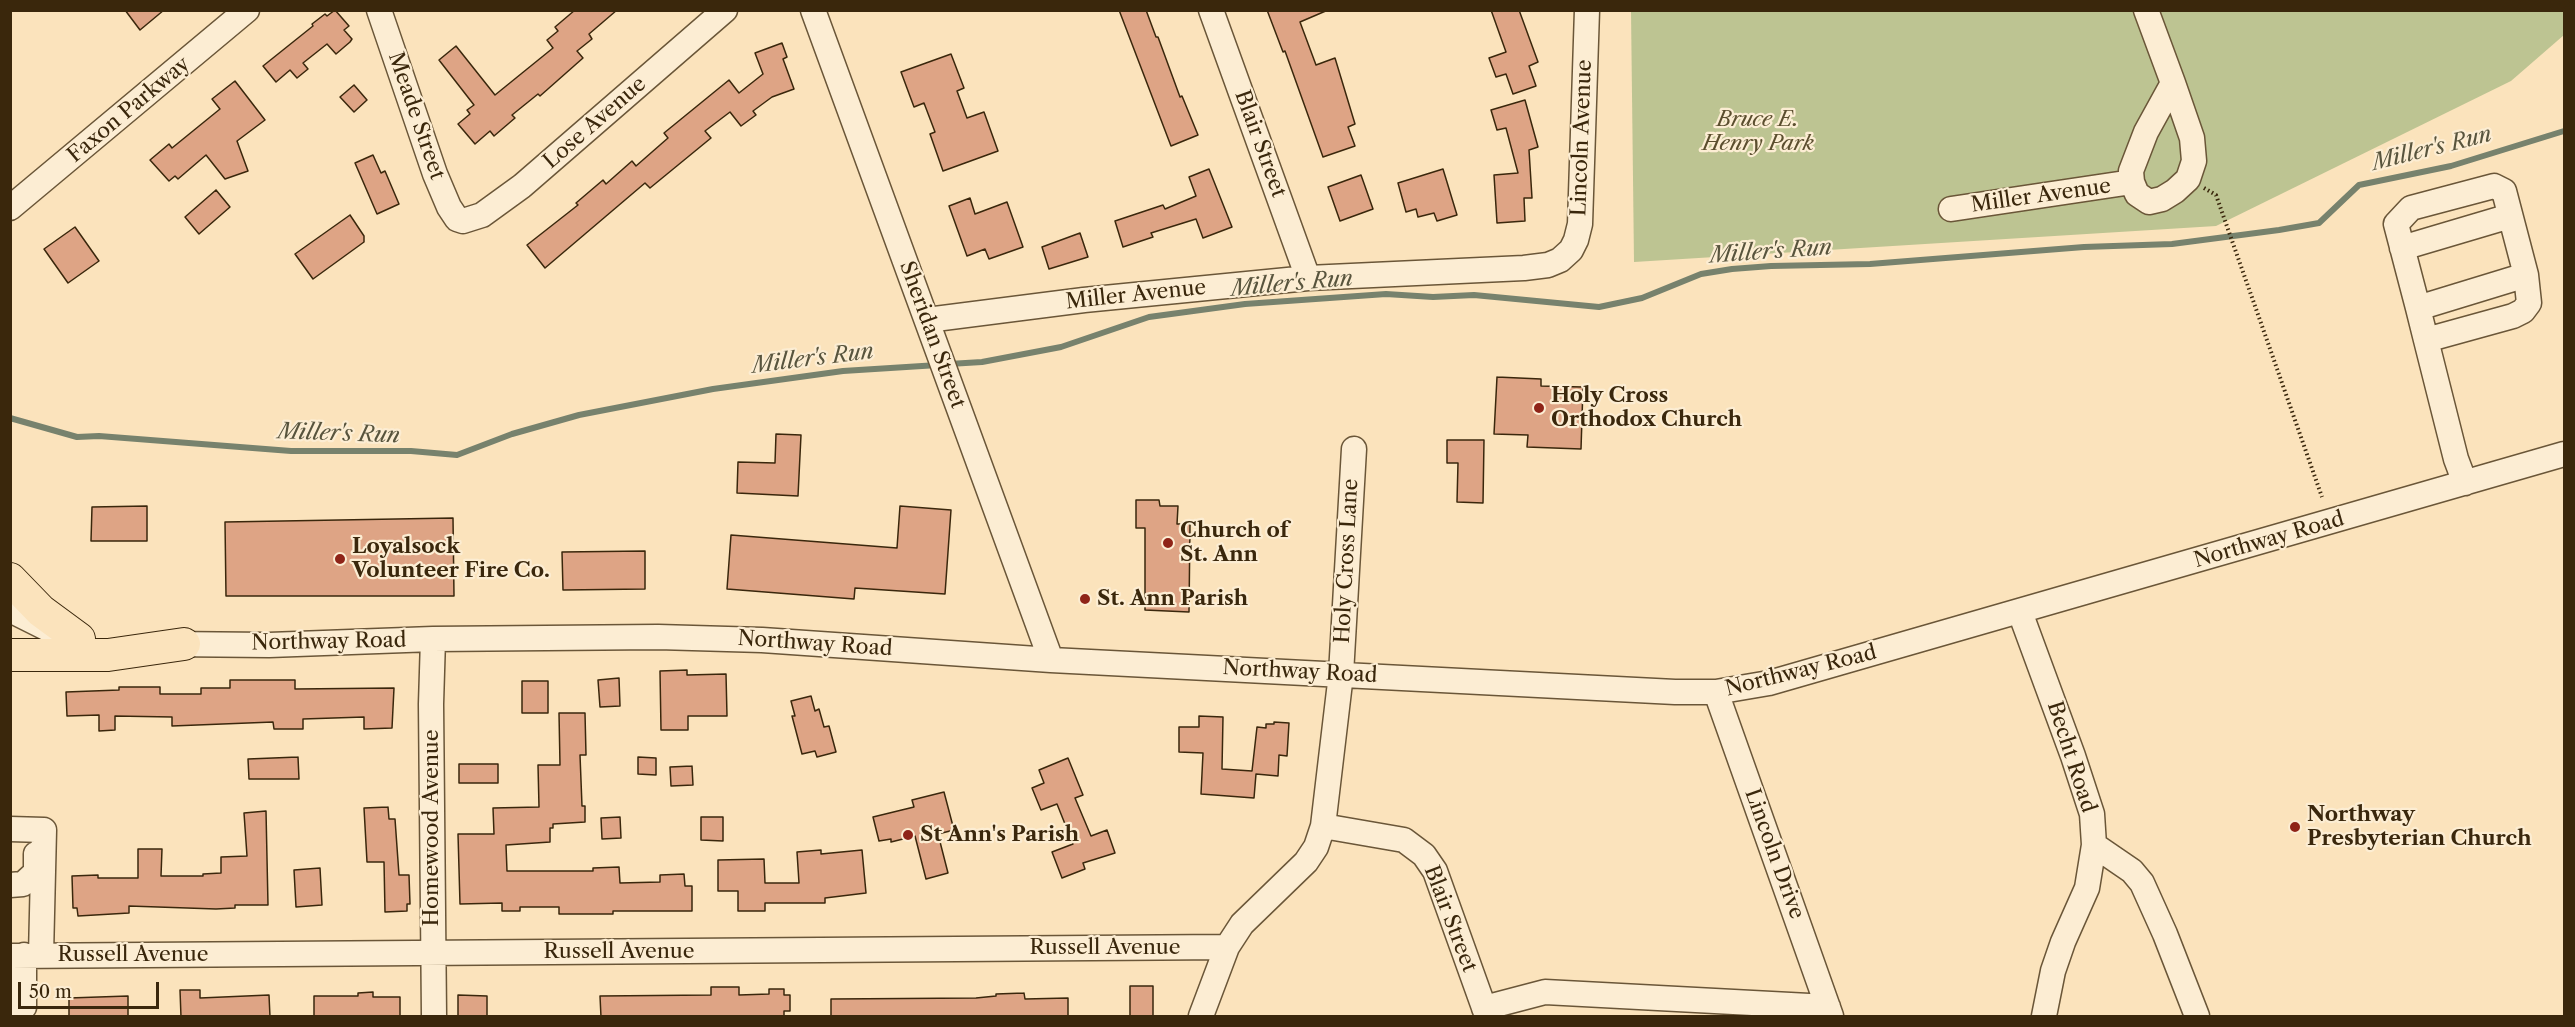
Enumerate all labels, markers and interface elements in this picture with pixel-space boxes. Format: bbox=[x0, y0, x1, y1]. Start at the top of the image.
street label: Meade Street bbox=[382, 49, 450, 183]
street label: Faxon Parkway bbox=[63, 52, 195, 168]
street label: Lincoln Avenue bbox=[1567, 59, 1597, 217]
street label: Lose Avenue bbox=[539, 72, 651, 174]
street label: Blair Street bbox=[1229, 87, 1291, 201]
park label: Bruce E. Henry Park bbox=[1702, 107, 1814, 157]
water label: Miller's Run bbox=[2370, 121, 2494, 177]
street label: Miller Avenue bbox=[1969, 174, 2113, 218]
water label: Miller's Run bbox=[1709, 235, 1833, 269]
street label: Sheridan Street bbox=[894, 258, 970, 412]
water label: Miller's Run bbox=[1230, 266, 1354, 302]
street label: Miller Avenue bbox=[1065, 275, 1207, 315]
water label: Miller's Run bbox=[751, 338, 875, 380]
place label: Holy Cross Orthodox Church bbox=[1551, 383, 1742, 433]
marker: Holy Cross Orthodox Church bbox=[1532, 401, 1546, 415]
water label: Miller's Run bbox=[277, 419, 401, 449]
street label: Holy Cross Lane bbox=[1330, 478, 1364, 644]
street label: Northway Road bbox=[2191, 507, 2347, 573]
place label: Church of St. Ann bbox=[1180, 518, 1288, 568]
place label: Loyalsock Volunteer Fire Co. bbox=[352, 534, 550, 584]
marker: Church of St. Ann bbox=[1161, 536, 1175, 550]
marker: Loyalsock Volunteer Fire Co. bbox=[333, 552, 347, 566]
place label: St. Ann Parish bbox=[1097, 586, 1248, 612]
marker: St. Ann Parish bbox=[1078, 592, 1092, 606]
street label: Northway Road bbox=[737, 626, 893, 662]
street label: Northway Road bbox=[251, 628, 407, 656]
street label: Northway Road bbox=[1723, 640, 1879, 702]
street label: Northway Road bbox=[1222, 655, 1378, 689]
street label: Becht Road bbox=[2041, 698, 2101, 816]
street label: Homewood Avenue bbox=[419, 730, 445, 926]
street label: Lincoln Drive bbox=[1739, 785, 1809, 923]
place label: Northway Presbyterian Church bbox=[2307, 802, 2532, 852]
marker: Northway Presbyterian Church bbox=[2288, 820, 2302, 834]
place label: St Ann's Parish bbox=[920, 822, 1079, 848]
marker: St Ann's Parish bbox=[901, 828, 915, 842]
street label: Blair Street bbox=[1418, 862, 1482, 976]
street label: Russell Avenue bbox=[1029, 935, 1181, 961]
street label: Russell Avenue bbox=[543, 939, 695, 965]
street label: Russell Avenue bbox=[57, 942, 209, 968]
scale bar bbox=[21, 970, 162, 1008]
text: 50 m bbox=[29, 981, 72, 1003]

